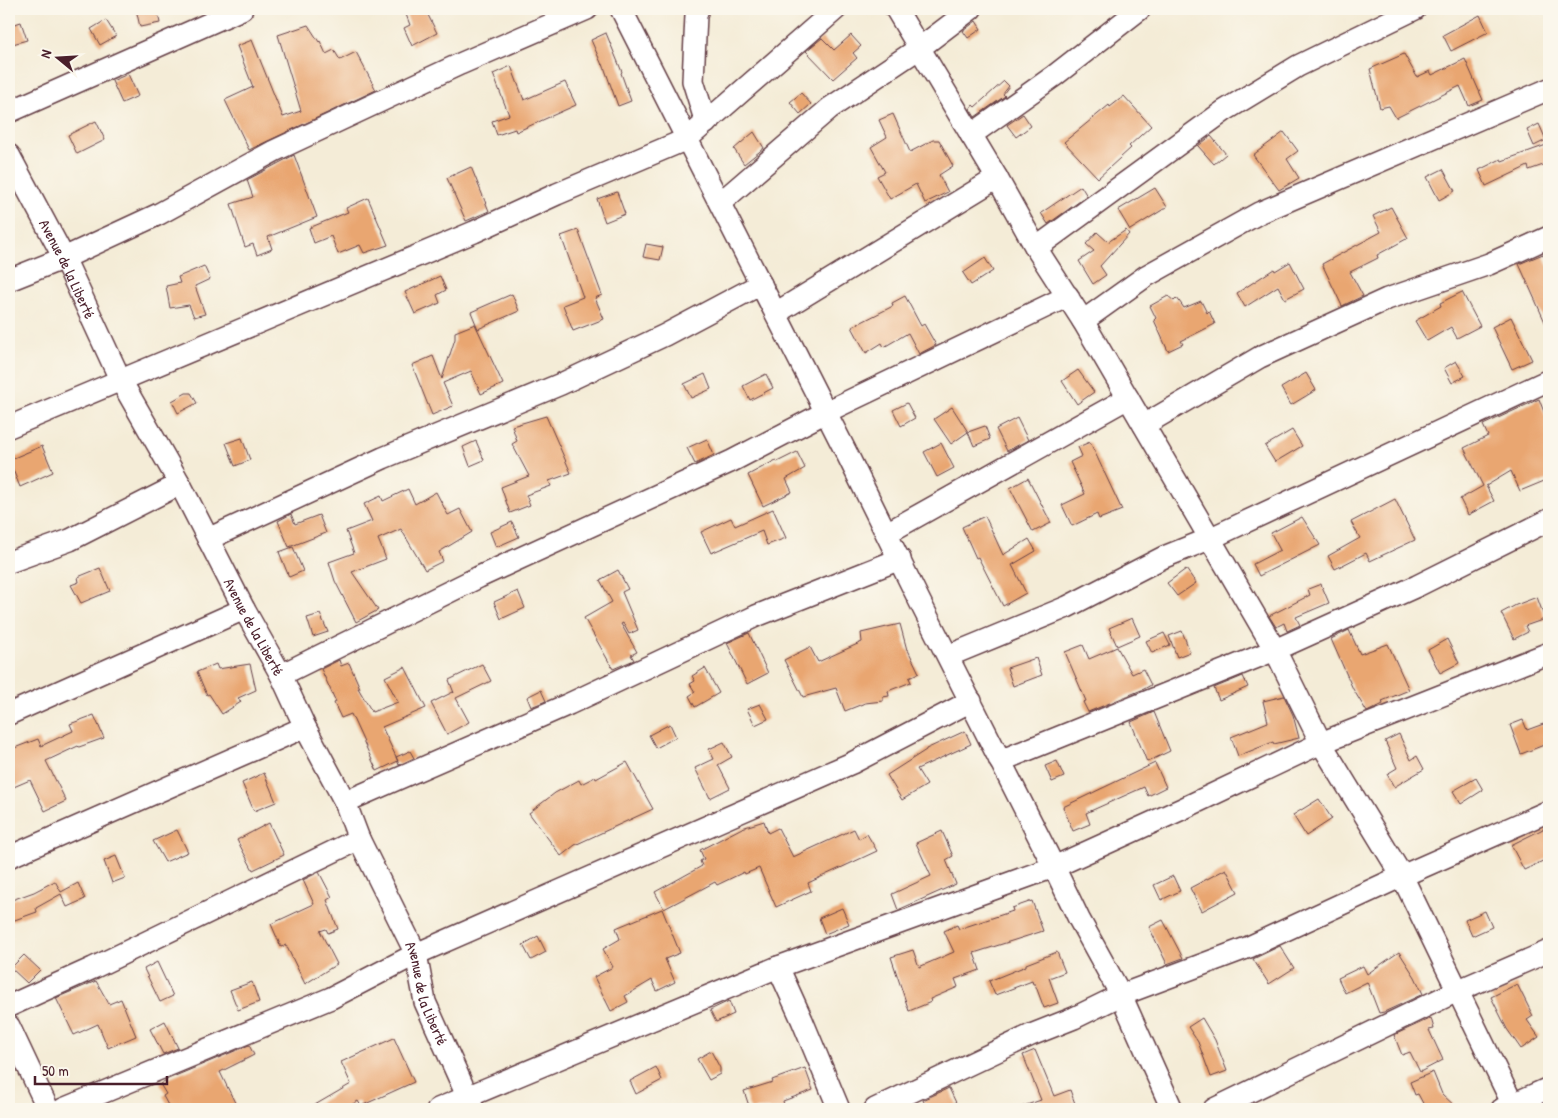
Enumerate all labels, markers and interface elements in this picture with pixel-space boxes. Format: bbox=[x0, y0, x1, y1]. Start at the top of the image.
north arrow bbox=[32, 32, 82, 82]
text: N bbox=[35, 47, 56, 60]
street label: Avenue de la Liberté bbox=[35, 215, 101, 322]
street label: Avenue de la Liberté bbox=[219, 574, 290, 679]
street label: Avenue de la Liberté bbox=[401, 937, 453, 1048]
scale bar bbox=[35, 1053, 168, 1085]
text: 50 m bbox=[42, 1060, 69, 1081]

